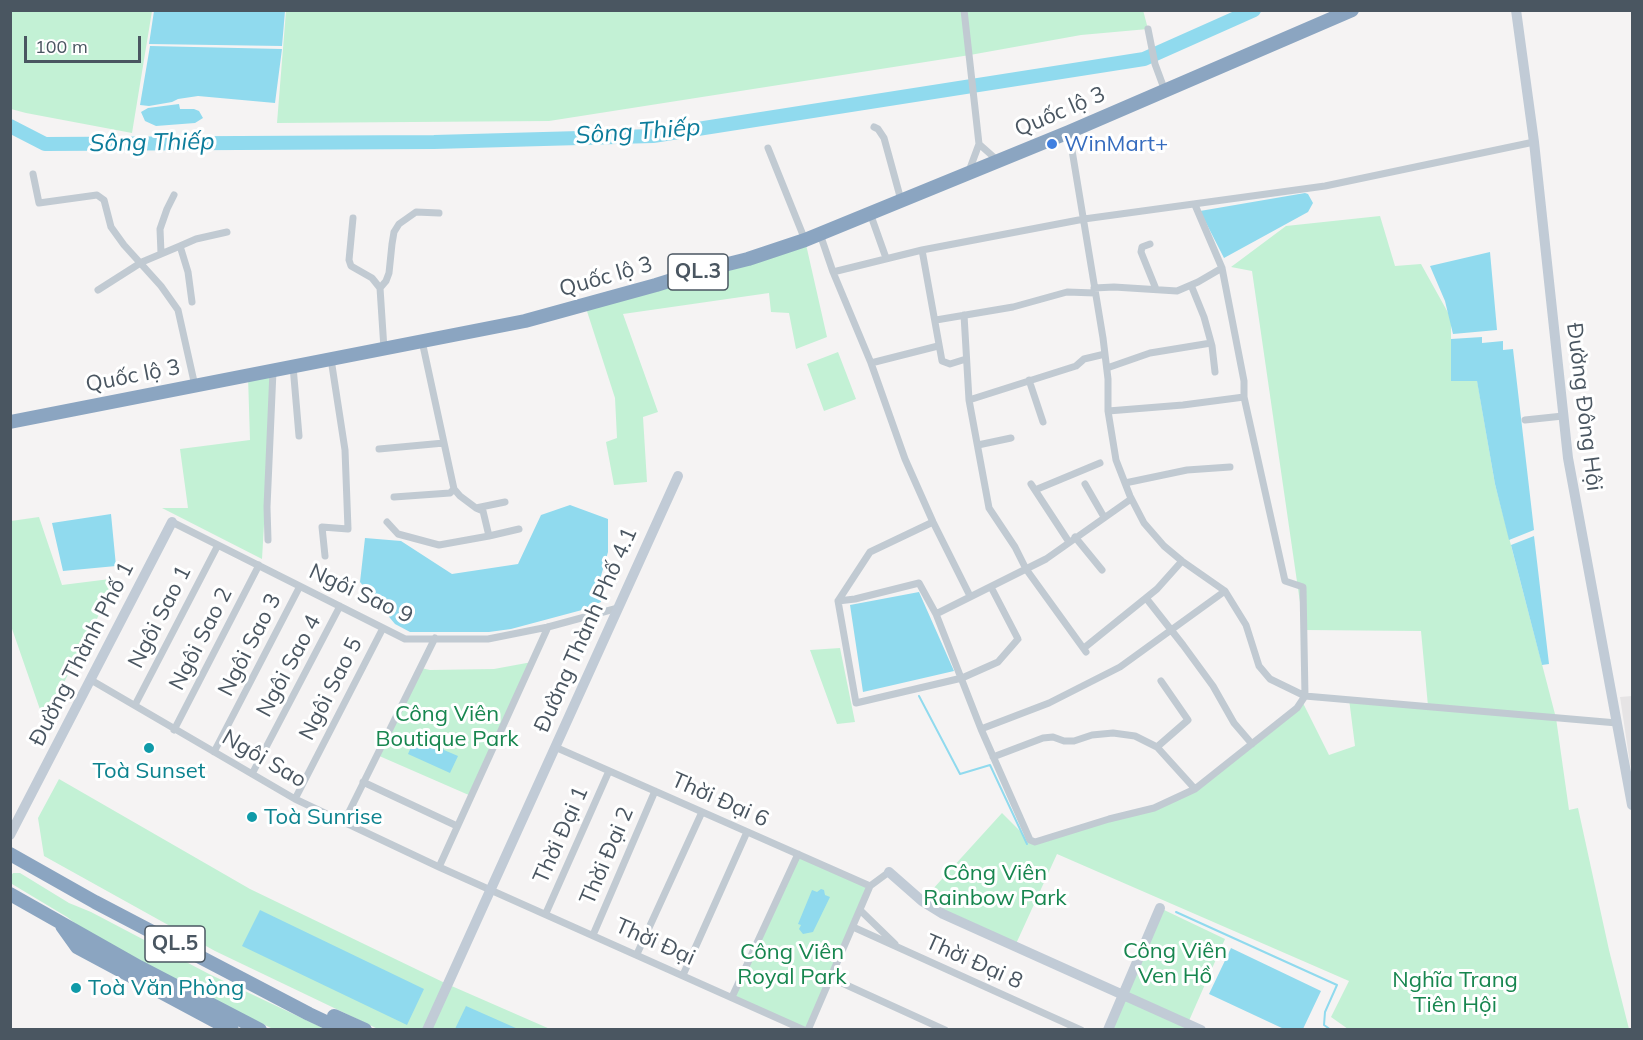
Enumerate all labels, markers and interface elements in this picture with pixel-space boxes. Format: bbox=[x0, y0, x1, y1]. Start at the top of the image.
scale bar bbox=[27, 24, 144, 62]
text: 100 m bbox=[35, 35, 88, 58]
street label: Quốc lộ 3 bbox=[1011, 81, 1109, 143]
water label: Sông Thiếp bbox=[575, 113, 701, 151]
water label: Sông Thiếp bbox=[89, 128, 215, 158]
place label: WinMart+ bbox=[1064, 131, 1168, 157]
marker: WinMart+ bbox=[1045, 137, 1059, 151]
street label: Quốc lộ 3 bbox=[556, 251, 656, 303]
road number: QL.3 bbox=[668, 254, 728, 290]
street label: Đường Đông Hội bbox=[1561, 321, 1607, 493]
street label: Quốc lộ 3 bbox=[84, 354, 182, 398]
street label: Đường Thành Phố 4.1 bbox=[529, 523, 643, 737]
street label: Đường Thành Phố 1 bbox=[24, 557, 140, 751]
street label: Ngôi Sao 9 bbox=[305, 558, 417, 630]
street label: Ngôi Sao 1 bbox=[123, 561, 197, 673]
street label: Ngôi Sao 2 bbox=[164, 583, 238, 695]
street label: Ngôi Sao 3 bbox=[213, 589, 287, 701]
street label: Ngôi Sao 4 bbox=[251, 611, 327, 721]
street label: Ngôi Sao 5 bbox=[294, 633, 368, 745]
park label: Công Viên Boutique Park bbox=[375, 701, 519, 752]
street label: Ngôi Sao bbox=[217, 724, 311, 794]
marker: Toà Sunset bbox=[142, 741, 156, 755]
place label: Toà Sunset bbox=[93, 758, 205, 784]
street label: Thời Đại 6 bbox=[667, 767, 773, 833]
street label: Thời Đại 1 bbox=[528, 782, 594, 888]
street label: Thời Đại 2 bbox=[575, 803, 639, 909]
place label: Toà Sunrise bbox=[264, 804, 383, 830]
marker: Toà Sunrise bbox=[245, 810, 259, 824]
park label: Công Viên Rainbow Park bbox=[923, 860, 1067, 912]
street label: Thời Đại bbox=[611, 913, 699, 971]
road number: QL.5 bbox=[145, 926, 205, 962]
street label: Thời Đại 8 bbox=[921, 929, 1027, 995]
park label: Công Viên Ven Hồ bbox=[1123, 938, 1227, 990]
park label: Công Viên Royal Park bbox=[737, 939, 847, 990]
park label: Nghĩa Trang Tiên Hội bbox=[1392, 967, 1518, 1018]
place label: Toà Văn Phòng bbox=[88, 975, 244, 1001]
marker: Toà Văn Phòng bbox=[69, 981, 83, 995]

